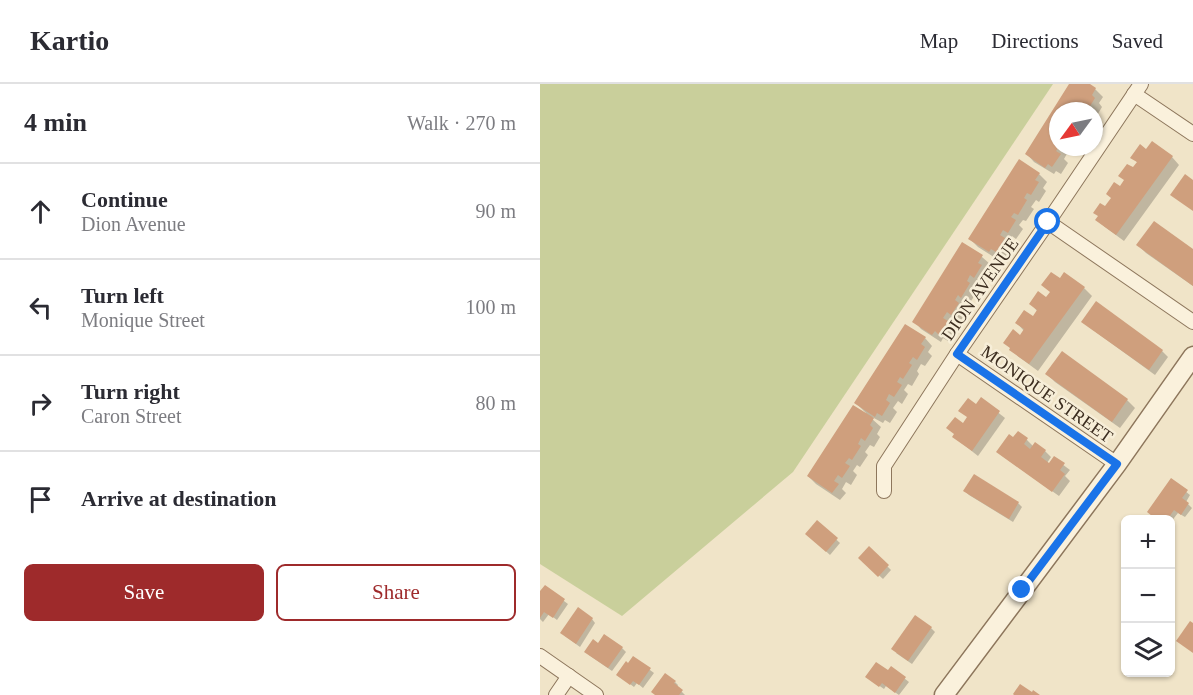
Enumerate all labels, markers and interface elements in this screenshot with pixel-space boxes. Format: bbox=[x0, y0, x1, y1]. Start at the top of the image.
text: Kartio bbox=[30, 25, 109, 56]
text: Map bbox=[920, 29, 958, 53]
text: Directions bbox=[991, 29, 1079, 53]
text: Saved bbox=[1112, 29, 1163, 53]
north arrow bbox=[1049, 102, 1103, 156]
text: 4 min bbox=[24, 108, 87, 137]
text: Walk · 270 m bbox=[407, 112, 516, 134]
text: Continue bbox=[81, 187, 168, 212]
icon: ahead bbox=[24, 195, 57, 228]
text: 90 m bbox=[475, 200, 516, 222]
route start bbox=[1034, 208, 1060, 234]
text: Dion Avenue bbox=[81, 213, 186, 235]
street label: DION AVENUE bbox=[937, 234, 1023, 344]
text: Turn left bbox=[81, 283, 164, 308]
icon: left bbox=[24, 291, 57, 324]
text: 100 m bbox=[465, 296, 516, 318]
text: Monique Street bbox=[81, 309, 205, 331]
street label: MONIQUE STREET bbox=[978, 341, 1116, 447]
text: Turn right bbox=[81, 379, 180, 404]
icon: right bbox=[24, 387, 57, 420]
text: 80 m bbox=[475, 392, 516, 414]
text: Caron Street bbox=[81, 405, 182, 427]
icon: arrive bbox=[24, 483, 57, 516]
text: Arrive at destination bbox=[81, 486, 277, 511]
map controls bbox=[1121, 515, 1175, 677]
button: + bbox=[1121, 515, 1175, 569]
button: Save bbox=[24, 564, 264, 621]
button: Share bbox=[276, 564, 516, 621]
button: − bbox=[1121, 569, 1175, 623]
route end bbox=[1008, 576, 1034, 602]
button: layers bbox=[1121, 623, 1175, 677]

